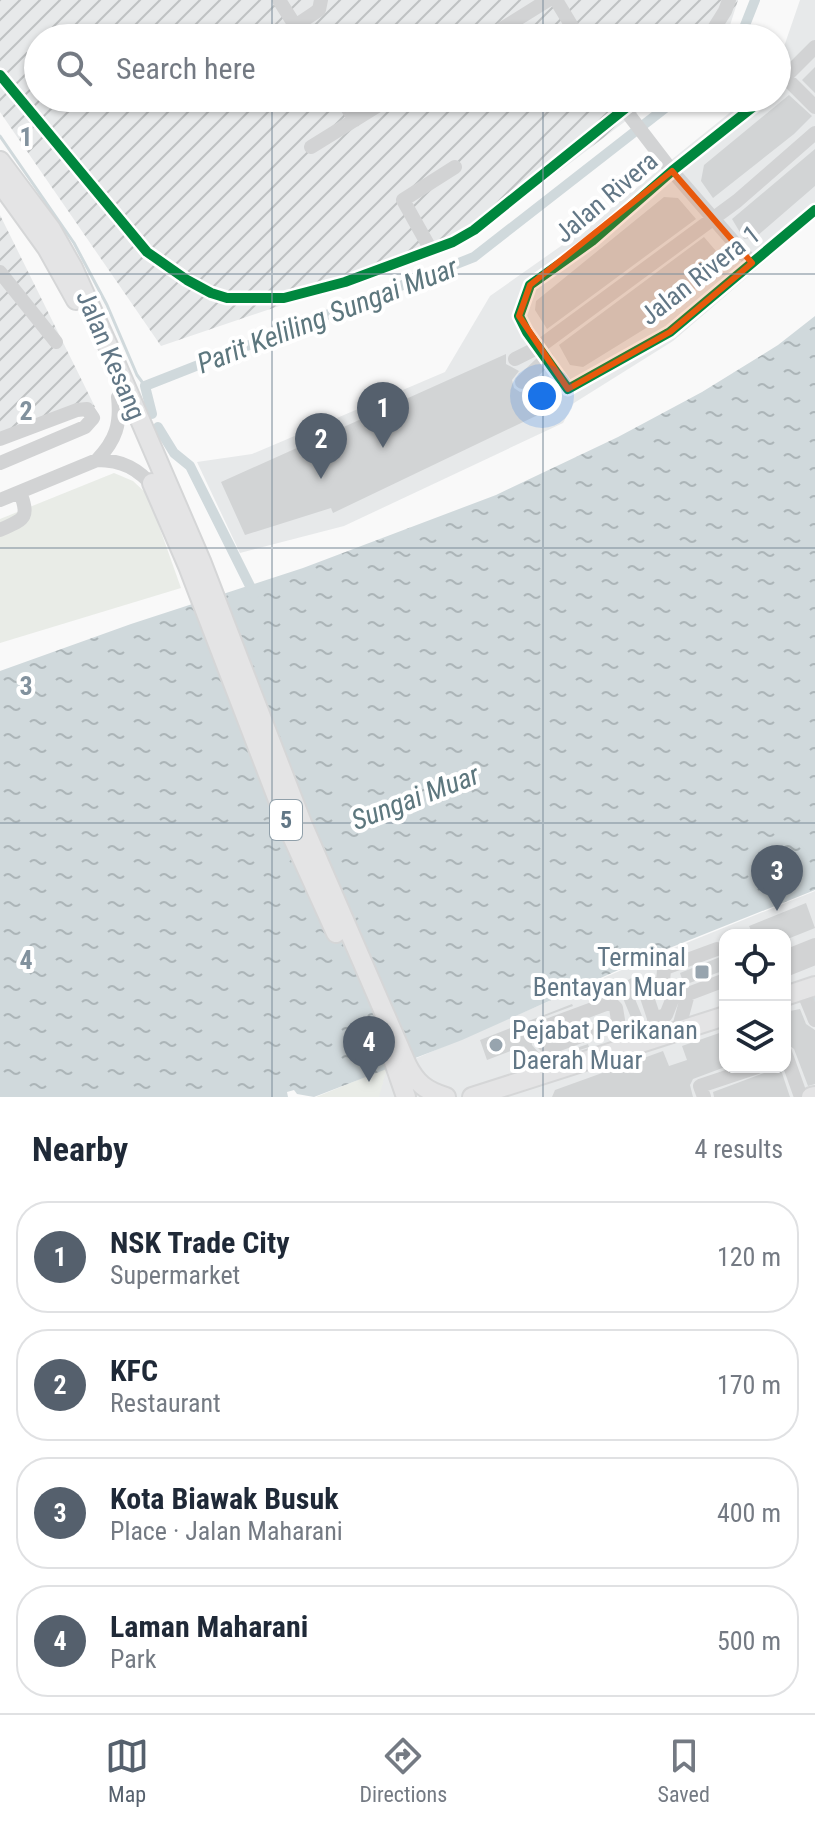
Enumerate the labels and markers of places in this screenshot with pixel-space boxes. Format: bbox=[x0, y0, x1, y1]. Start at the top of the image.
pin: 1 bbox=[357, 382, 409, 448]
pin: 2 bbox=[295, 413, 347, 479]
pin: 3 bbox=[751, 845, 803, 911]
place label: Terminal Bentayan Muar bbox=[533, 942, 686, 1002]
marker: Terminal Bentayan Muar bbox=[693, 963, 711, 981]
place label: Pejabat Perikanan Daerah Muar bbox=[512, 1015, 698, 1075]
pin: 4 bbox=[343, 1016, 395, 1082]
marker: Pejabat Perikanan Daerah Muar bbox=[487, 1036, 505, 1054]

